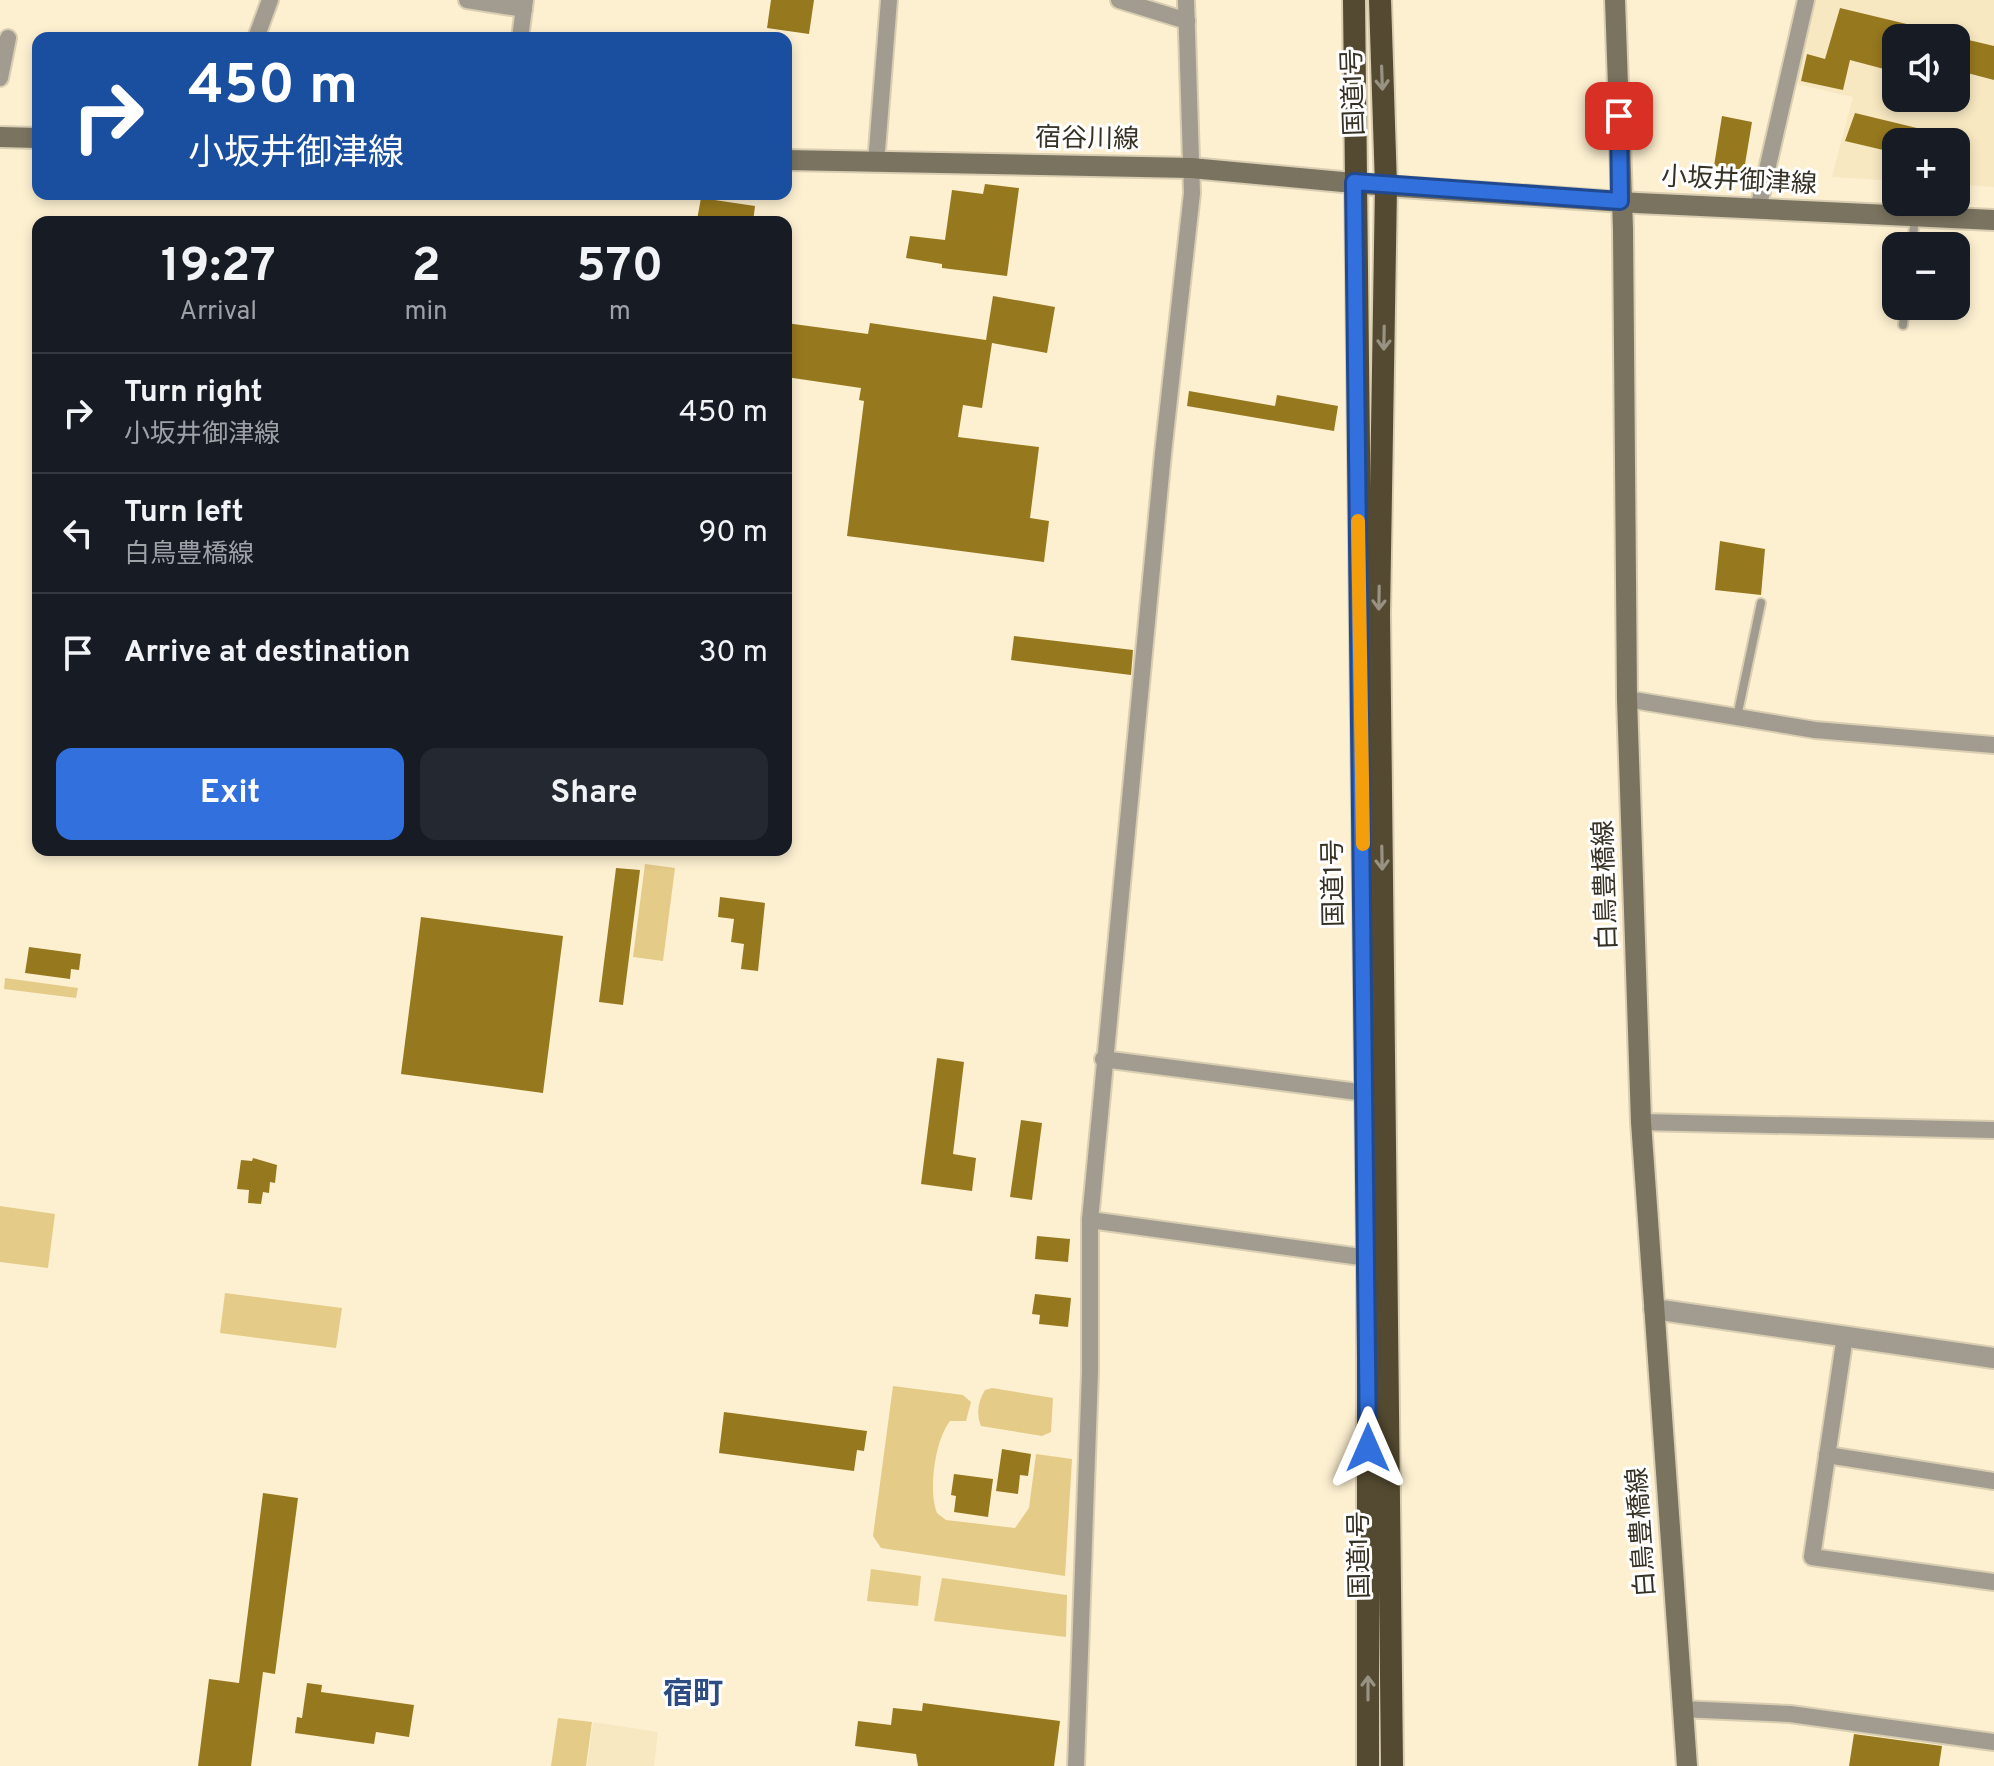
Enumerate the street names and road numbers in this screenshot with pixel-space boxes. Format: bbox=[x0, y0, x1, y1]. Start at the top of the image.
street label: 国道1号 bbox=[1337, 48, 1373, 136]
street label: 宿谷川線 bbox=[1035, 123, 1139, 157]
street label: 小坂井御津線 bbox=[1660, 161, 1818, 203]
street label: 白鳥豊橋線 bbox=[1588, 819, 1626, 951]
street label: 国道1号 bbox=[1318, 839, 1352, 927]
street label: 白鳥豊橋線 bbox=[1622, 1466, 1664, 1598]
street label: 国道1号 bbox=[1344, 1511, 1378, 1599]

